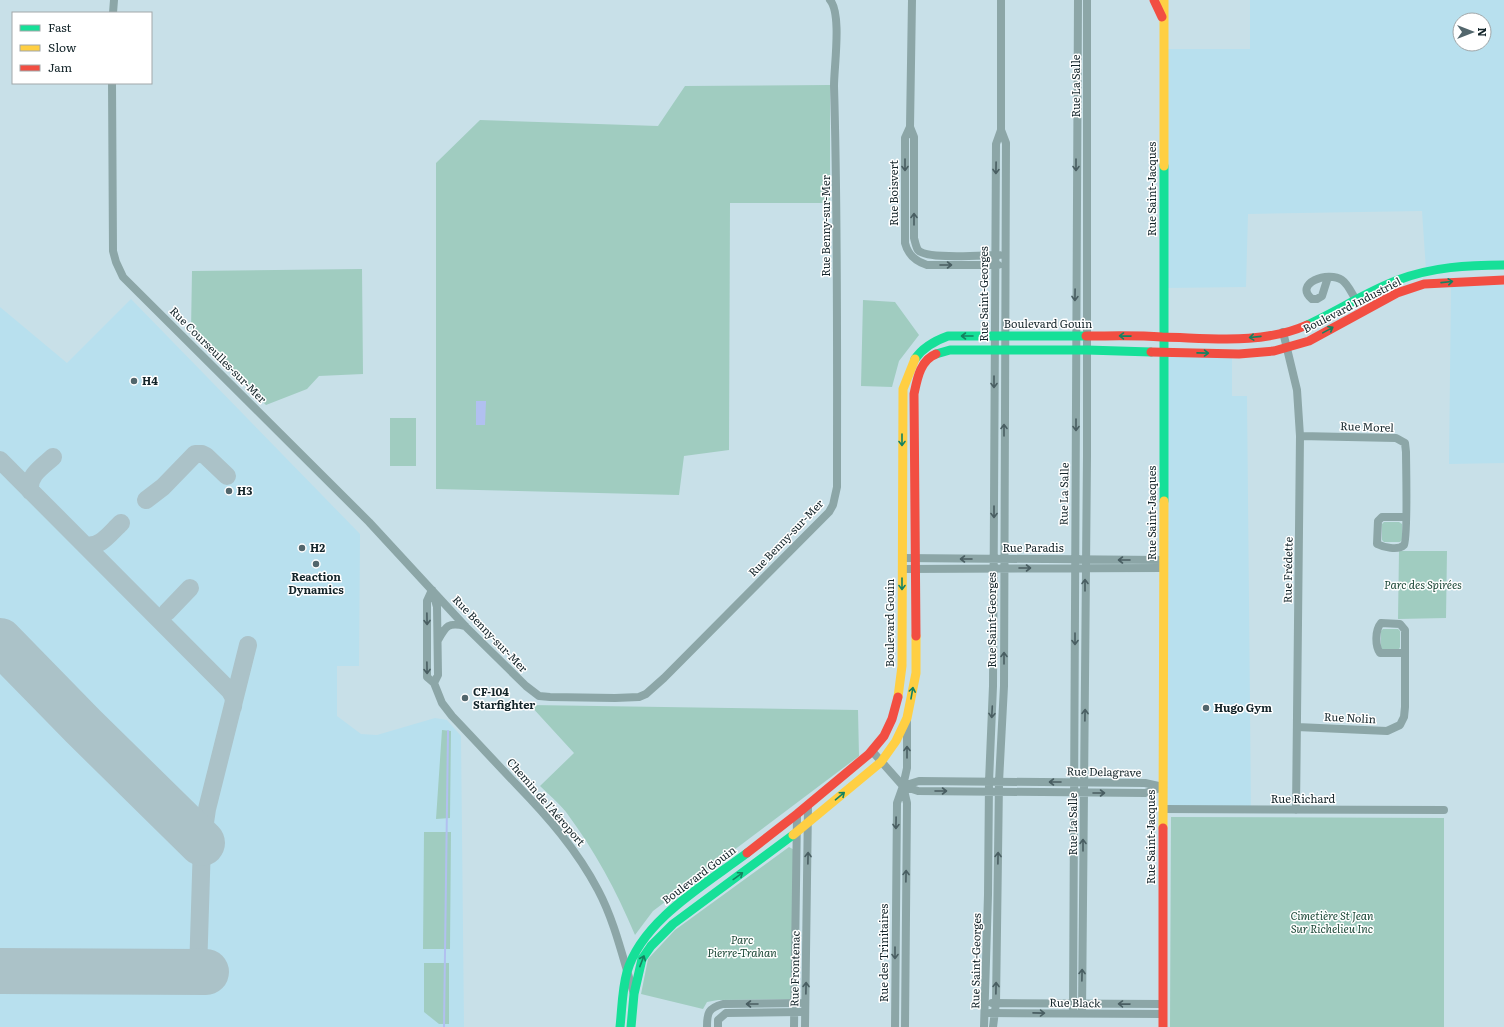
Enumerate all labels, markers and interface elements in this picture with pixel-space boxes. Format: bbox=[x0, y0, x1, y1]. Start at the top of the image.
legend bbox=[12, 12, 152, 84]
north arrow bbox=[1452, 12, 1492, 52]
text: Fast bbox=[48, 18, 72, 36]
text: N bbox=[1475, 27, 1491, 37]
text: Slow bbox=[48, 38, 77, 56]
street label: Rue La Salle bbox=[1067, 54, 1083, 117]
text: Jam bbox=[48, 58, 73, 76]
street label: Rue Saint-Jacques bbox=[1143, 142, 1159, 236]
one-way arrow bbox=[901, 158, 909, 171]
one-way arrow bbox=[1072, 158, 1080, 171]
street label: Rue Boisvert bbox=[885, 159, 901, 226]
one-way arrow bbox=[992, 161, 1000, 174]
street label: Rue Benny-sur-Mer bbox=[817, 174, 833, 277]
one-way arrow bbox=[910, 213, 918, 226]
street label: Rue Saint-Georges bbox=[975, 246, 991, 342]
one-way arrow bbox=[939, 261, 952, 269]
street label: Boulevard Industriel bbox=[1300, 272, 1404, 336]
one-way arrow bbox=[1440, 278, 1453, 286]
one-way arrow bbox=[1071, 288, 1079, 301]
street label: Rue Courseulles-sur-Mer bbox=[167, 302, 271, 407]
street label: Boulevard Gouin bbox=[1004, 315, 1092, 331]
one-way arrow bbox=[1322, 326, 1334, 334]
one-way arrow bbox=[961, 332, 974, 340]
one-way arrow bbox=[1119, 332, 1132, 340]
one-way arrow bbox=[1249, 333, 1262, 341]
one-way arrow bbox=[1196, 349, 1209, 357]
place label: H4 bbox=[142, 372, 158, 388]
one-way arrow bbox=[990, 375, 998, 388]
marker: H4 bbox=[129, 376, 139, 386]
street label: Rue Morel bbox=[1340, 417, 1395, 435]
one-way arrow bbox=[1072, 418, 1080, 431]
one-way arrow bbox=[1000, 424, 1008, 437]
one-way arrow bbox=[898, 433, 906, 446]
street label: Rue La Salle bbox=[1054, 462, 1072, 526]
street label: Rue Saint-Jacques bbox=[1143, 466, 1159, 560]
place label: H3 bbox=[237, 482, 252, 498]
marker: H3 bbox=[224, 486, 234, 496]
street label: Rue Benny-sur-Mer bbox=[744, 495, 827, 579]
one-way arrow bbox=[990, 505, 998, 518]
street label: Rue Frédette bbox=[1278, 536, 1296, 603]
place label: H2 bbox=[310, 539, 325, 555]
street label: Rue Paradis bbox=[1002, 539, 1064, 555]
marker: H2 bbox=[297, 543, 307, 553]
one-way arrow bbox=[960, 555, 973, 563]
one-way arrow bbox=[1118, 556, 1131, 564]
marker: Reaction Dynamics bbox=[311, 559, 321, 569]
one-way arrow bbox=[1018, 564, 1031, 572]
place label: Reaction Dynamics bbox=[288, 568, 344, 597]
street label: Rue Saint-Georges bbox=[983, 572, 999, 668]
park label: Parc des Spirées bbox=[1384, 576, 1462, 592]
one-way arrow bbox=[898, 577, 906, 590]
street label: Boulevard Gouin bbox=[881, 579, 897, 667]
one-way arrow bbox=[1081, 579, 1089, 592]
street label: Rue Benny-sur-Mer bbox=[450, 591, 532, 676]
one-way arrow bbox=[423, 612, 431, 625]
one-way arrow bbox=[1071, 632, 1079, 645]
one-way arrow bbox=[1000, 652, 1007, 665]
one-way arrow bbox=[423, 661, 431, 674]
place label: CF-104 Starfighter bbox=[473, 683, 535, 712]
one-way arrow bbox=[908, 686, 916, 699]
marker: CF-104 Starfighter bbox=[460, 693, 470, 703]
place label: Hugo Gym bbox=[1214, 699, 1272, 715]
marker: Hugo Gym bbox=[1201, 703, 1211, 713]
one-way arrow bbox=[988, 705, 996, 718]
street label: Rue Nolin bbox=[1324, 708, 1376, 726]
one-way arrow bbox=[1081, 709, 1088, 722]
one-way arrow bbox=[903, 746, 911, 759]
street label: Chemin de l'Aéroport bbox=[504, 754, 590, 849]
street label: Rue Delagrave bbox=[1067, 762, 1142, 780]
one-way arrow bbox=[1049, 778, 1062, 786]
one-way arrow bbox=[934, 787, 947, 795]
one-way arrow bbox=[1092, 789, 1105, 796]
street label: Rue Saint-Jacques bbox=[1142, 790, 1158, 884]
street label: Rue Richard bbox=[1271, 790, 1335, 806]
one-way arrow bbox=[835, 791, 846, 800]
street label: Rue La Salle bbox=[1064, 792, 1080, 855]
one-way arrow bbox=[892, 816, 900, 829]
one-way arrow bbox=[1080, 839, 1087, 852]
street label: Boulevard Gouin bbox=[658, 841, 739, 907]
one-way arrow bbox=[804, 852, 812, 865]
one-way arrow bbox=[994, 852, 1002, 865]
one-way arrow bbox=[902, 870, 910, 883]
one-way arrow bbox=[732, 872, 743, 880]
street label: Rue des Trinitaires bbox=[875, 904, 891, 1002]
park label: Cimetière St Jean Sur Richelieu Inc bbox=[1290, 907, 1374, 936]
street label: Rue Saint-Georges bbox=[966, 913, 984, 1009]
street label: Rue Frontenac bbox=[785, 930, 803, 1007]
park label: Parc Pierre-Trahan bbox=[707, 931, 777, 960]
one-way arrow bbox=[891, 946, 899, 959]
one-way arrow bbox=[639, 956, 647, 968]
one-way arrow bbox=[1079, 969, 1086, 982]
one-way arrow bbox=[802, 982, 810, 995]
one-way arrow bbox=[992, 982, 1000, 995]
street label: Rue Black bbox=[1049, 994, 1101, 1010]
one-way arrow bbox=[746, 1000, 759, 1008]
one-way arrow bbox=[1118, 1000, 1131, 1008]
one-way arrow bbox=[1032, 1009, 1045, 1017]

